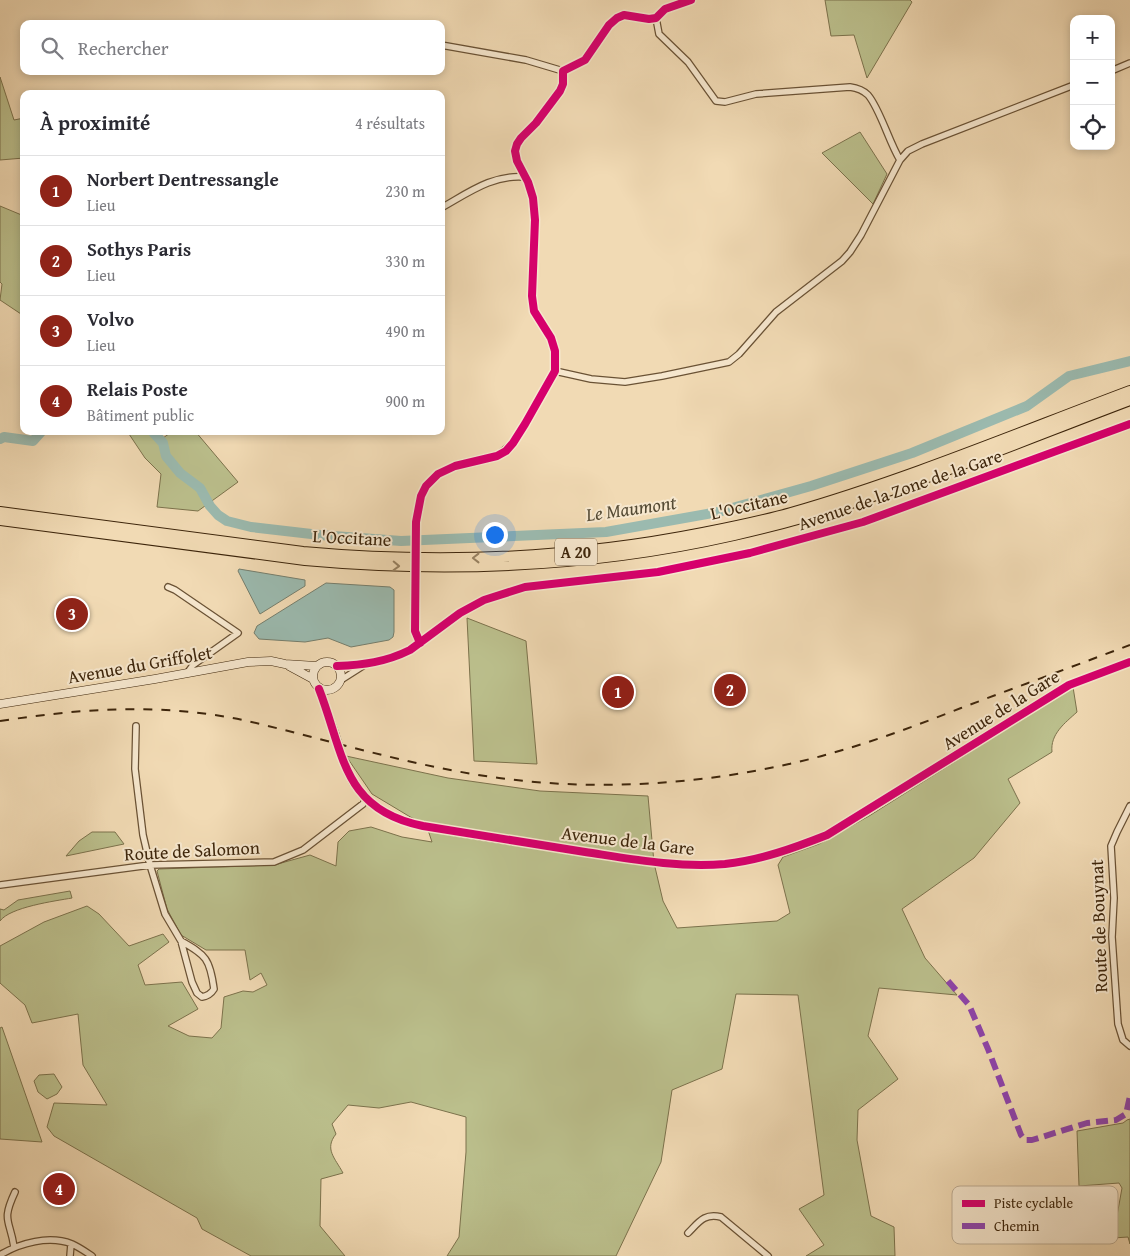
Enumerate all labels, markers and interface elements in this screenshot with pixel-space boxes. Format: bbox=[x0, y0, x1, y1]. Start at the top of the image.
map controls bbox=[1070, 15, 1115, 150]
button: + bbox=[1070, 15, 1115, 60]
search box bbox=[20, 20, 445, 75]
icon: search bbox=[38, 34, 66, 62]
text: Rechercher bbox=[78, 34, 169, 62]
button: − bbox=[1070, 60, 1115, 105]
button: locate bbox=[1070, 105, 1115, 150]
text: À proximité bbox=[40, 107, 150, 138]
text: 4 résultats bbox=[355, 111, 425, 135]
text: Norbert Dentressangle bbox=[87, 165, 279, 193]
text: 1 bbox=[52, 179, 60, 203]
text: 230 m bbox=[385, 179, 425, 203]
text: Lieu bbox=[87, 193, 115, 217]
text: Sothys Paris bbox=[87, 235, 191, 263]
text: 2 bbox=[52, 249, 60, 273]
text: 330 m bbox=[385, 249, 425, 273]
text: Lieu bbox=[87, 263, 115, 287]
text: Volvo bbox=[87, 305, 134, 333]
text: 3 bbox=[52, 319, 60, 343]
text: 490 m bbox=[385, 319, 425, 343]
text: Lieu bbox=[87, 333, 115, 357]
text: Relais Poste bbox=[87, 375, 188, 403]
text: 4 bbox=[52, 389, 60, 413]
text: 900 m bbox=[385, 389, 425, 413]
text: Bâtiment public bbox=[87, 403, 194, 427]
street label: Avenue de la Zone de la Gare bbox=[794, 442, 1006, 537]
street label: L'Occitane bbox=[707, 482, 790, 527]
water label: Le Maumont bbox=[583, 488, 679, 528]
street label: L'Occitane bbox=[312, 522, 392, 553]
your location bbox=[482, 522, 508, 548]
road number: A 20 bbox=[555, 538, 597, 566]
one-way arrow bbox=[472, 553, 480, 563]
one-way arrow bbox=[392, 561, 400, 571]
pin: 3 bbox=[56, 595, 88, 633]
street label: Avenue du Griffolet bbox=[66, 638, 215, 691]
street label: Avenue de la Gare bbox=[937, 663, 1065, 756]
pin: 2 bbox=[714, 671, 746, 709]
pin: 1 bbox=[602, 673, 634, 711]
street label: Avenue de la Gare bbox=[560, 819, 696, 862]
street label: Route de Salomon bbox=[124, 833, 260, 868]
street label: Route de Bouynat bbox=[1083, 858, 1114, 993]
pin: 4 bbox=[43, 1170, 75, 1208]
legend bbox=[952, 1186, 1118, 1244]
text: Piste cyclable bbox=[994, 1193, 1074, 1213]
text: Chemin bbox=[994, 1216, 1039, 1236]

